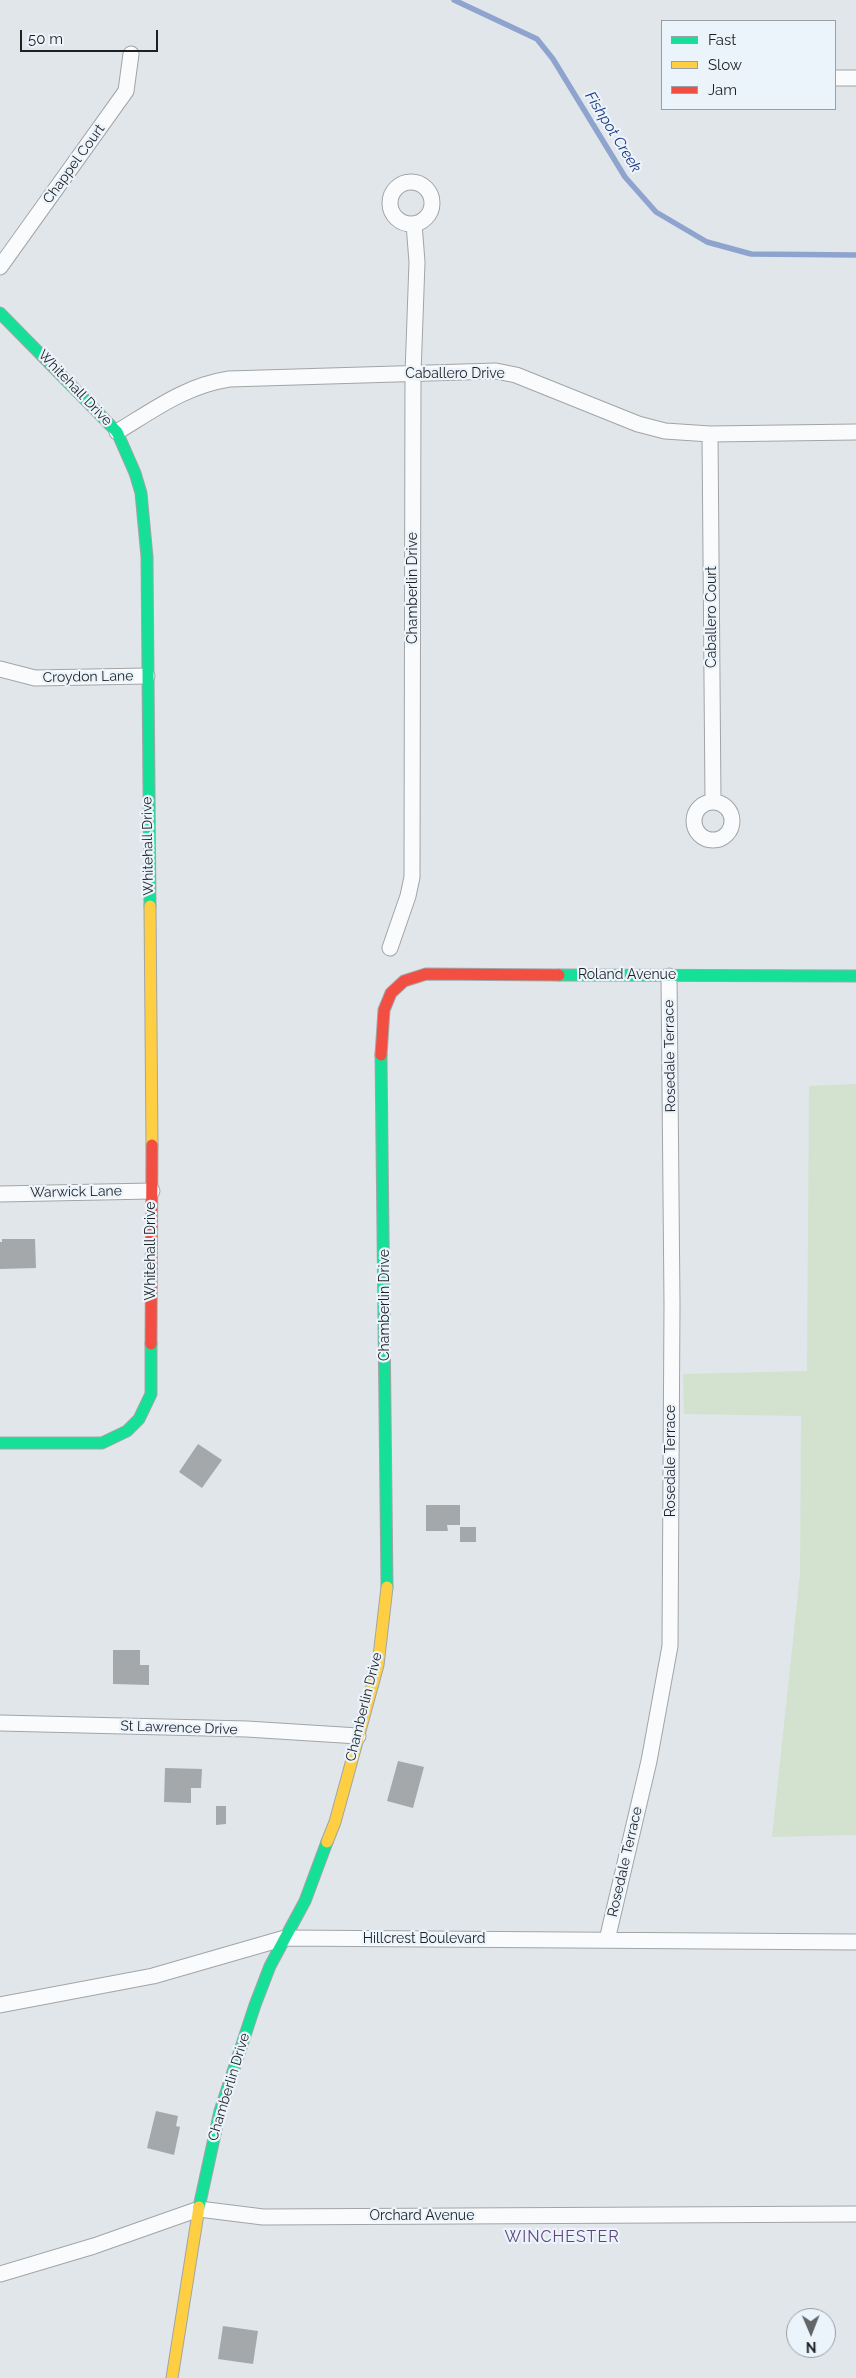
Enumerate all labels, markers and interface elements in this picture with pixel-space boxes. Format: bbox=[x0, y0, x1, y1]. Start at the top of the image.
scale bar bbox=[22, 20, 160, 52]
legend bbox=[661, 20, 836, 110]
text: 50 m bbox=[28, 30, 63, 48]
text: Fast bbox=[708, 31, 736, 49]
text: Slow bbox=[708, 56, 742, 74]
text: Jam bbox=[708, 81, 737, 99]
water label: Fishpot Creek bbox=[581, 88, 645, 176]
street label: Chappel Court bbox=[40, 121, 108, 207]
street label: Whitehall Drive bbox=[35, 347, 115, 429]
street label: Caballero Drive bbox=[405, 366, 505, 382]
street label: Chamberlin Drive bbox=[405, 532, 421, 644]
street label: Caballero Court bbox=[704, 566, 720, 668]
street label: Croydon Lane bbox=[43, 668, 133, 686]
street label: Whitehall Drive bbox=[139, 796, 157, 896]
street label: Roland Avenue bbox=[578, 967, 676, 983]
street label: Rosedale Terrace bbox=[661, 1000, 679, 1112]
street label: Warwick Lane bbox=[30, 1183, 122, 1201]
street label: Whitehall Drive bbox=[143, 1201, 159, 1301]
street label: Chamberlin Drive bbox=[377, 1249, 393, 1361]
street label: Rosedale Terrace bbox=[663, 1405, 679, 1517]
street label: Chamberlin Drive bbox=[342, 1651, 386, 1763]
street label: St Lawrence Drive bbox=[120, 1718, 238, 1738]
street label: Rosedale Terrace bbox=[604, 1805, 646, 1919]
street label: Hillcrest Boulevard bbox=[363, 1931, 485, 1947]
street label: Chamberlin Drive bbox=[205, 2031, 253, 2143]
street label: Orchard Avenue bbox=[370, 2208, 474, 2224]
district label: WINCHESTER bbox=[503, 2227, 621, 2247]
north arrow bbox=[786, 2308, 836, 2358]
text: N bbox=[806, 2339, 817, 2355]

